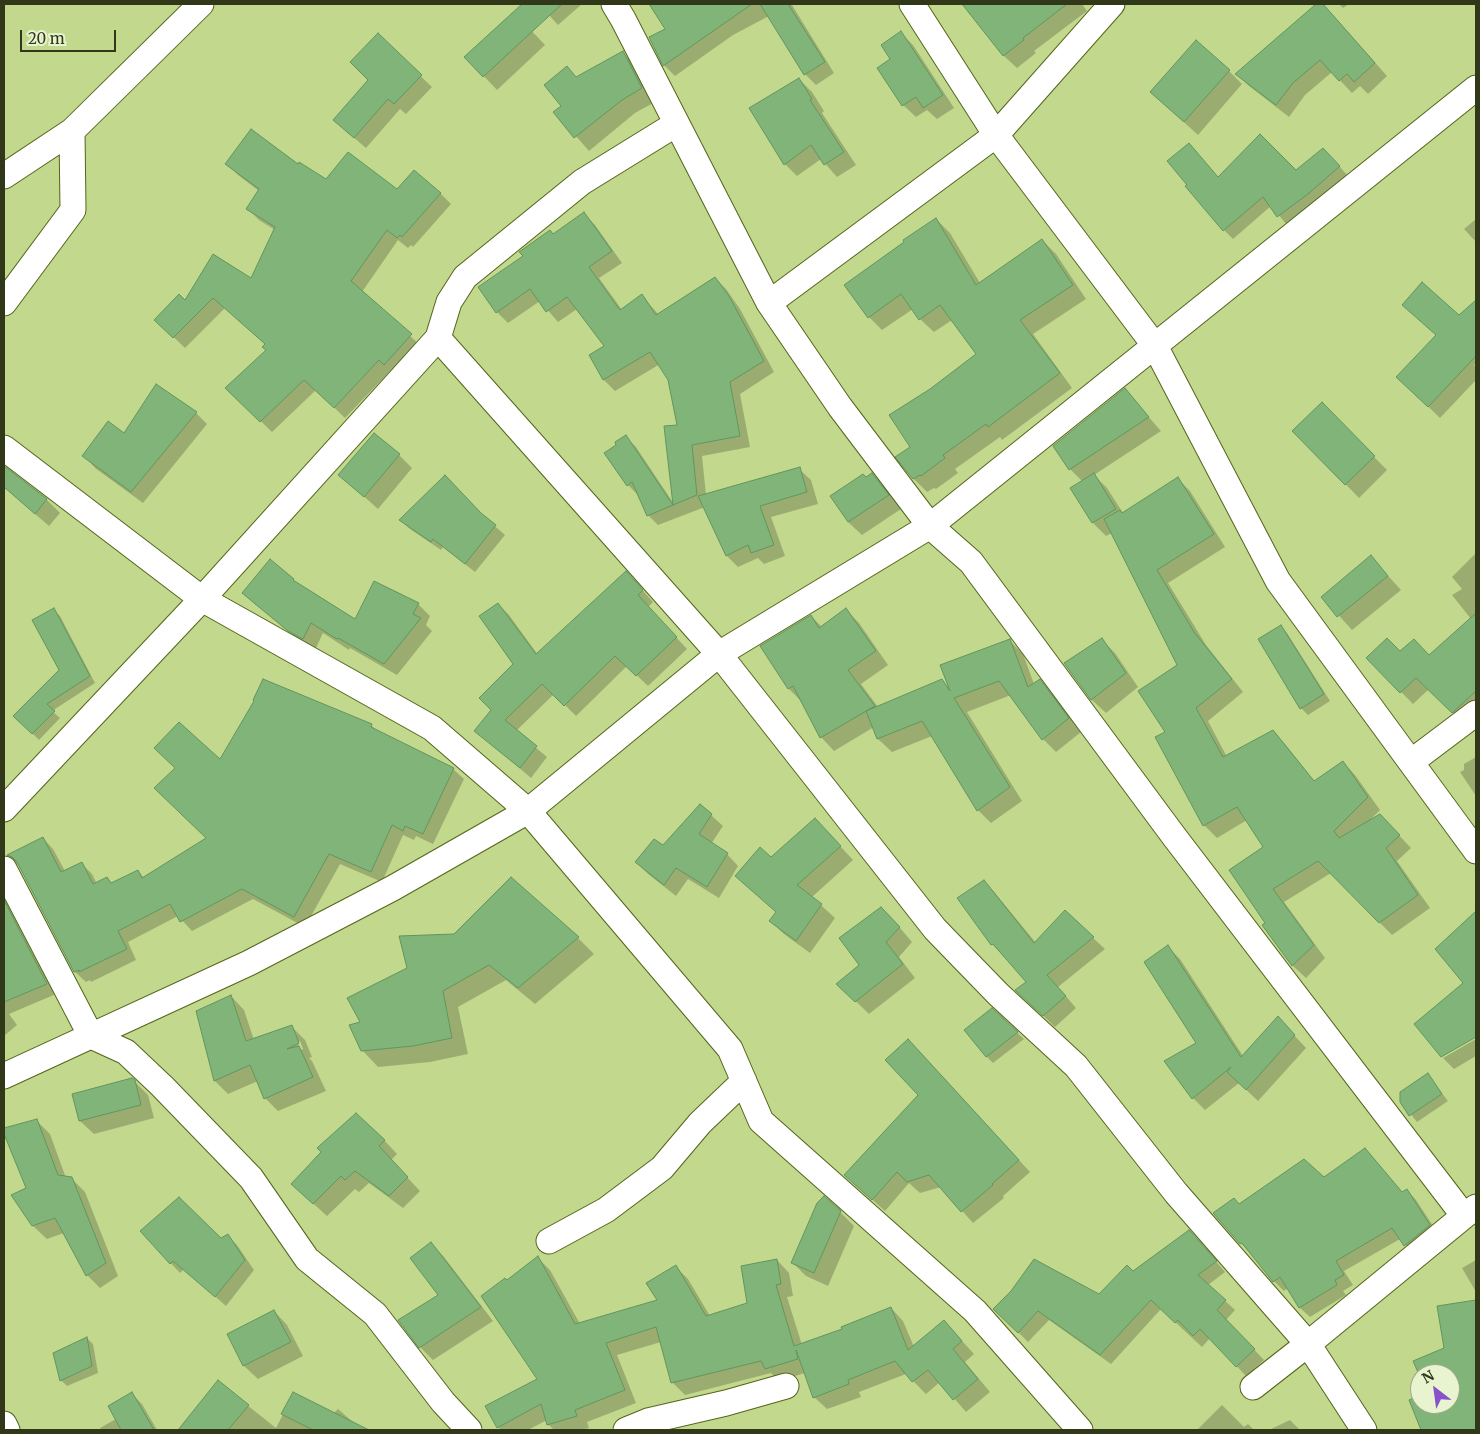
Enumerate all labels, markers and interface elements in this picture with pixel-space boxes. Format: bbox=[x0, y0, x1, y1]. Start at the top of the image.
scale bar bbox=[22, 20, 119, 52]
text: 20 m bbox=[28, 29, 65, 48]
north arrow bbox=[1410, 1364, 1460, 1414]
text: N bbox=[1419, 1366, 1437, 1387]

